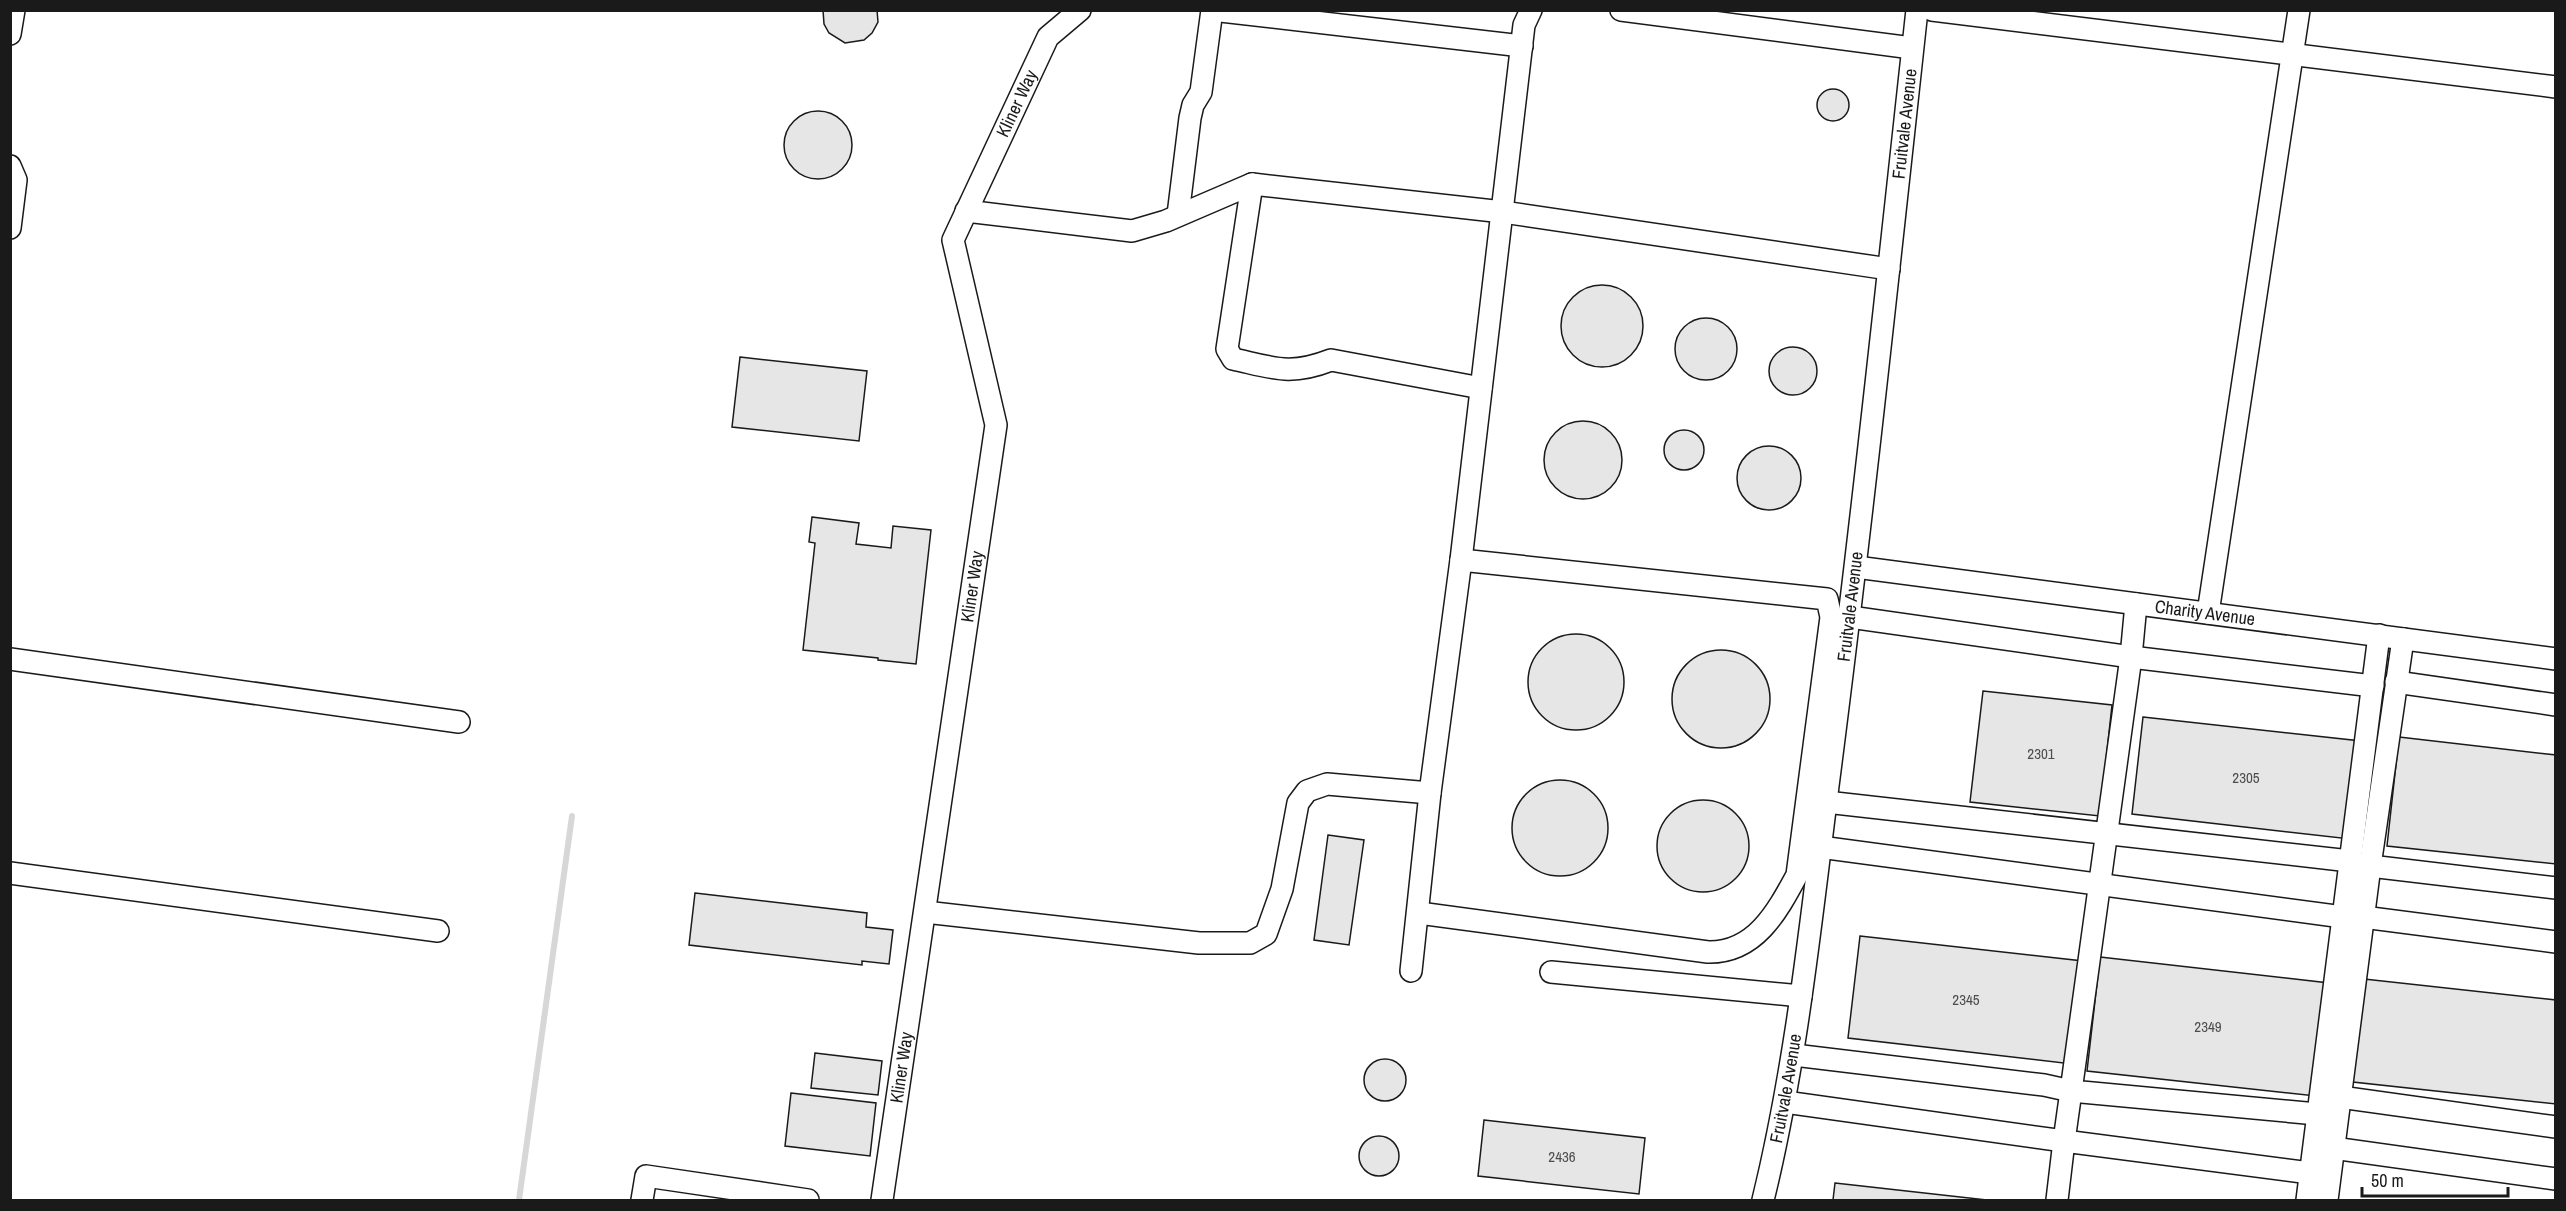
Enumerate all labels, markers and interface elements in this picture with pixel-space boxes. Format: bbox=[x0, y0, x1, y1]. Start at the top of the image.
street label: Kliner Way bbox=[990, 65, 1043, 141]
street label: Fruitvale Avenue bbox=[1886, 67, 1923, 180]
street label: Kliner Way bbox=[954, 549, 989, 624]
street label: Fruitvale Avenue bbox=[1831, 550, 1869, 663]
street label: Charity Avenue bbox=[2153, 593, 2257, 631]
house number: 2301 bbox=[2027, 743, 2055, 764]
house number: 2305 bbox=[2232, 767, 2260, 788]
house number: 2345 bbox=[1952, 989, 1980, 1010]
house number: 2349 bbox=[2194, 1016, 2222, 1037]
street label: Kliner Way bbox=[883, 1029, 919, 1105]
street label: Fruitvale Avenue bbox=[1763, 1032, 1807, 1145]
house number: 2436 bbox=[1548, 1146, 1576, 1167]
scale bar bbox=[2362, 1160, 2508, 1198]
text: 50 m bbox=[2371, 1168, 2404, 1193]

